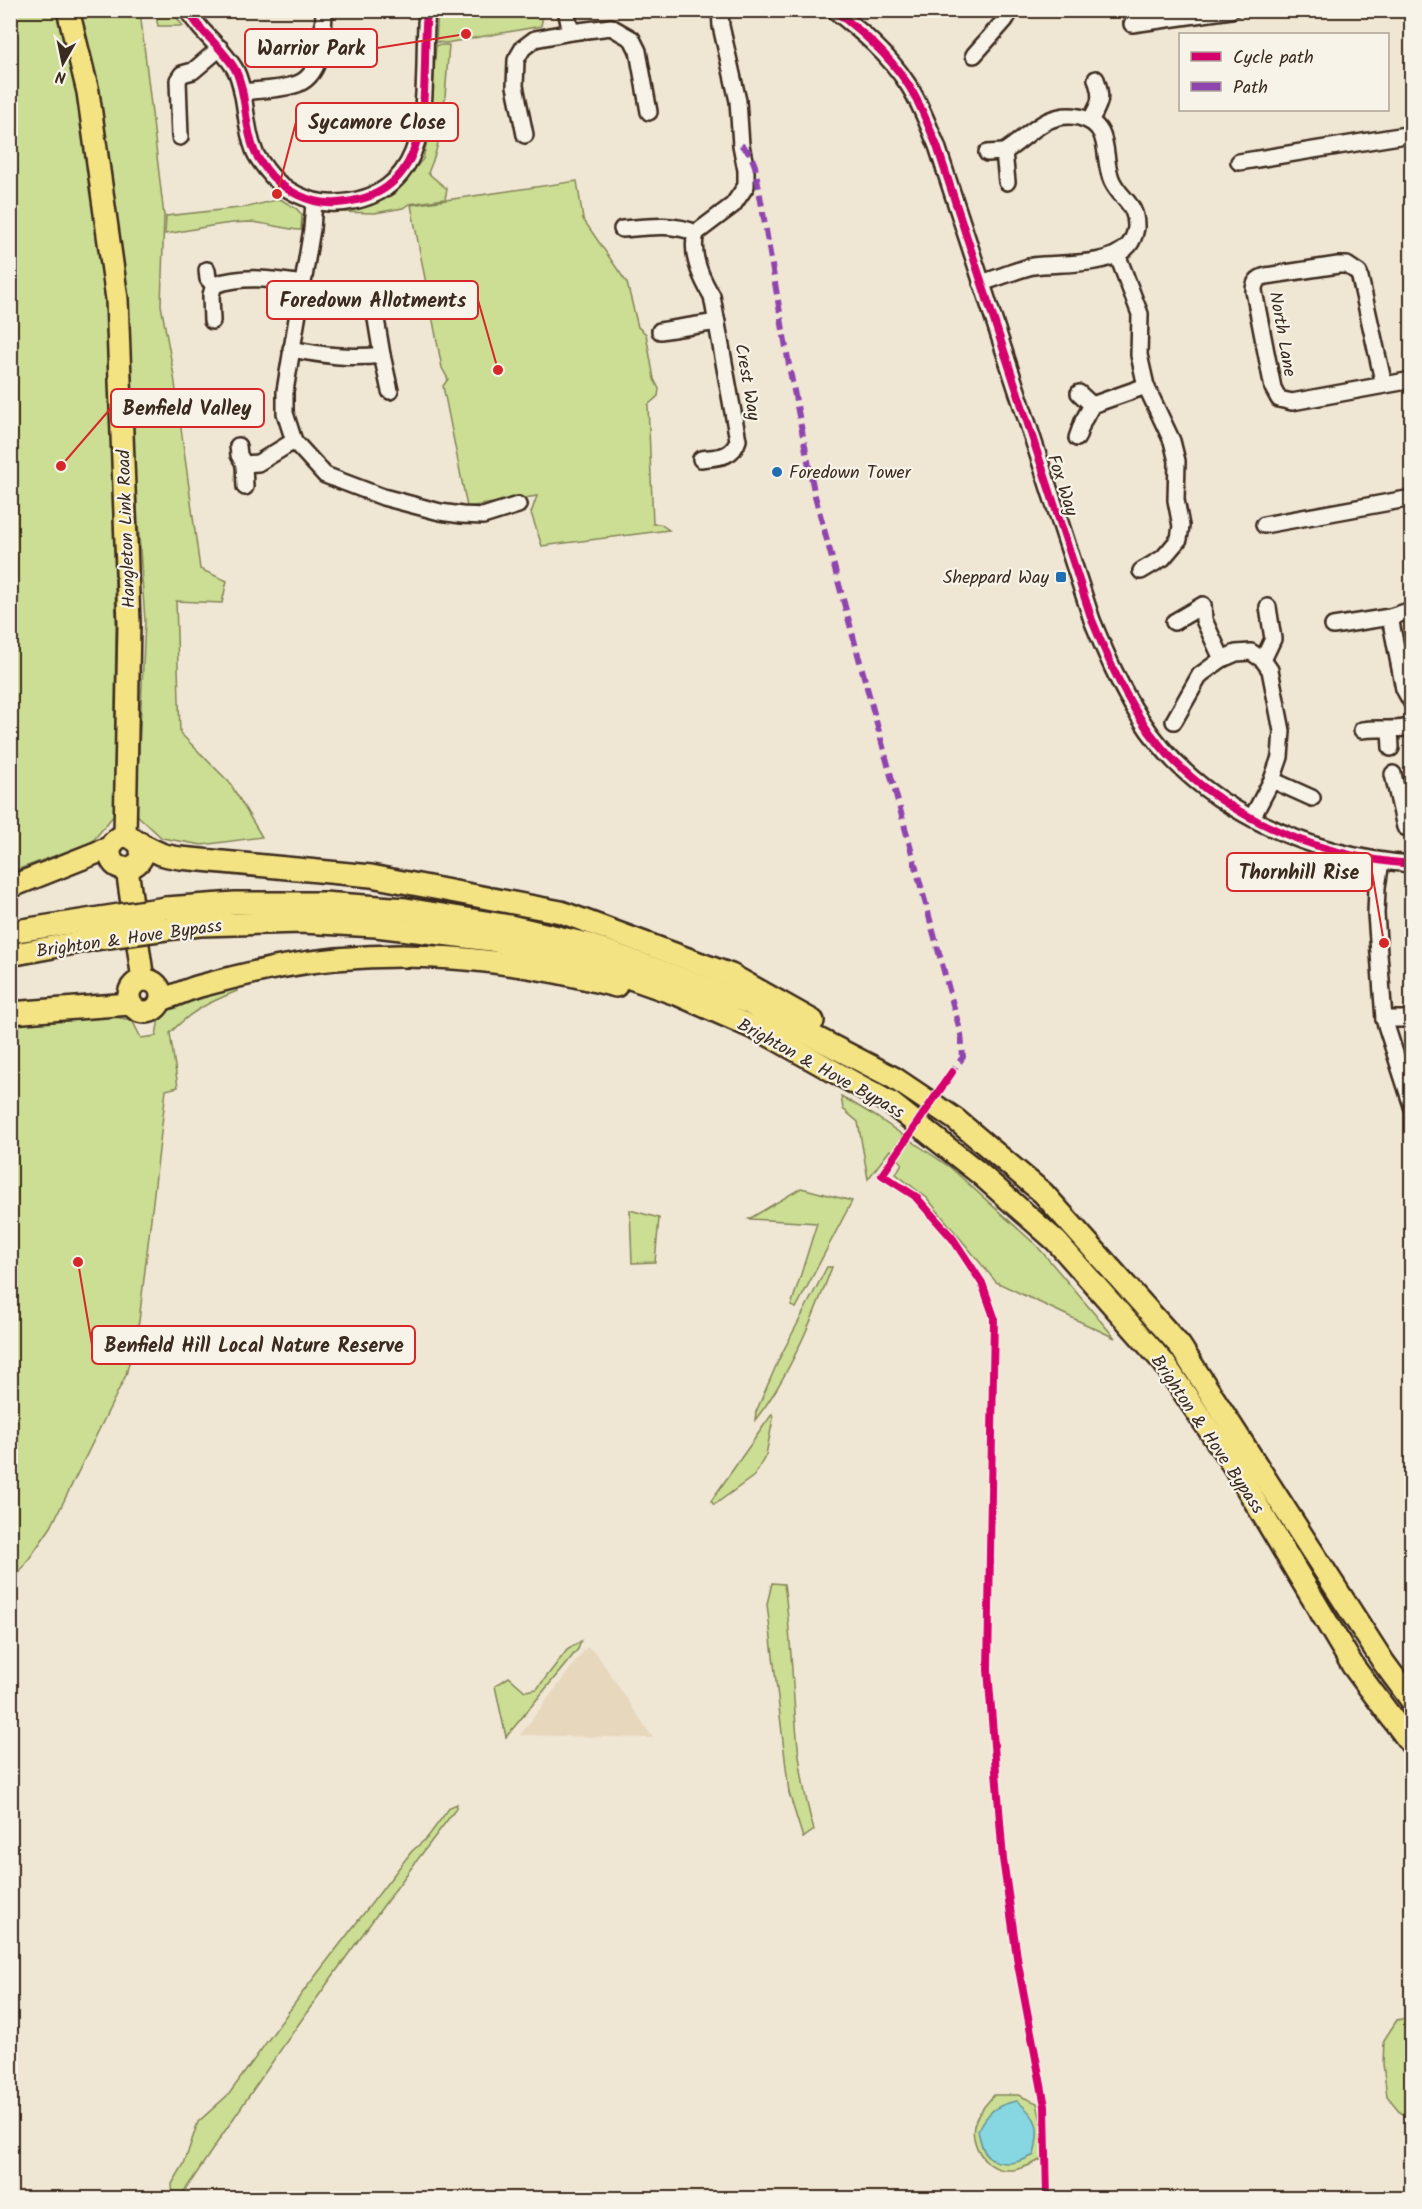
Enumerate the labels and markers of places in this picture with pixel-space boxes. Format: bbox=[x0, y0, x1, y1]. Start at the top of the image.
callout: Warrior Park bbox=[245, 29, 377, 67]
callout: Sycamore Close bbox=[296, 103, 458, 141]
callout: Foredown Allotments bbox=[267, 281, 478, 319]
callout: Benfield Valley bbox=[111, 389, 264, 427]
place label: Foredown Tower bbox=[789, 459, 912, 488]
marker: Foredown Tower bbox=[770, 465, 784, 479]
place label: Sheppard Way bbox=[943, 564, 1050, 593]
marker: Sheppard Way bbox=[1054, 570, 1068, 584]
callout: Thornhill Rise bbox=[1227, 853, 1372, 891]
callout: Benfield Hill Local Nature Reserve bbox=[92, 1326, 415, 1364]

